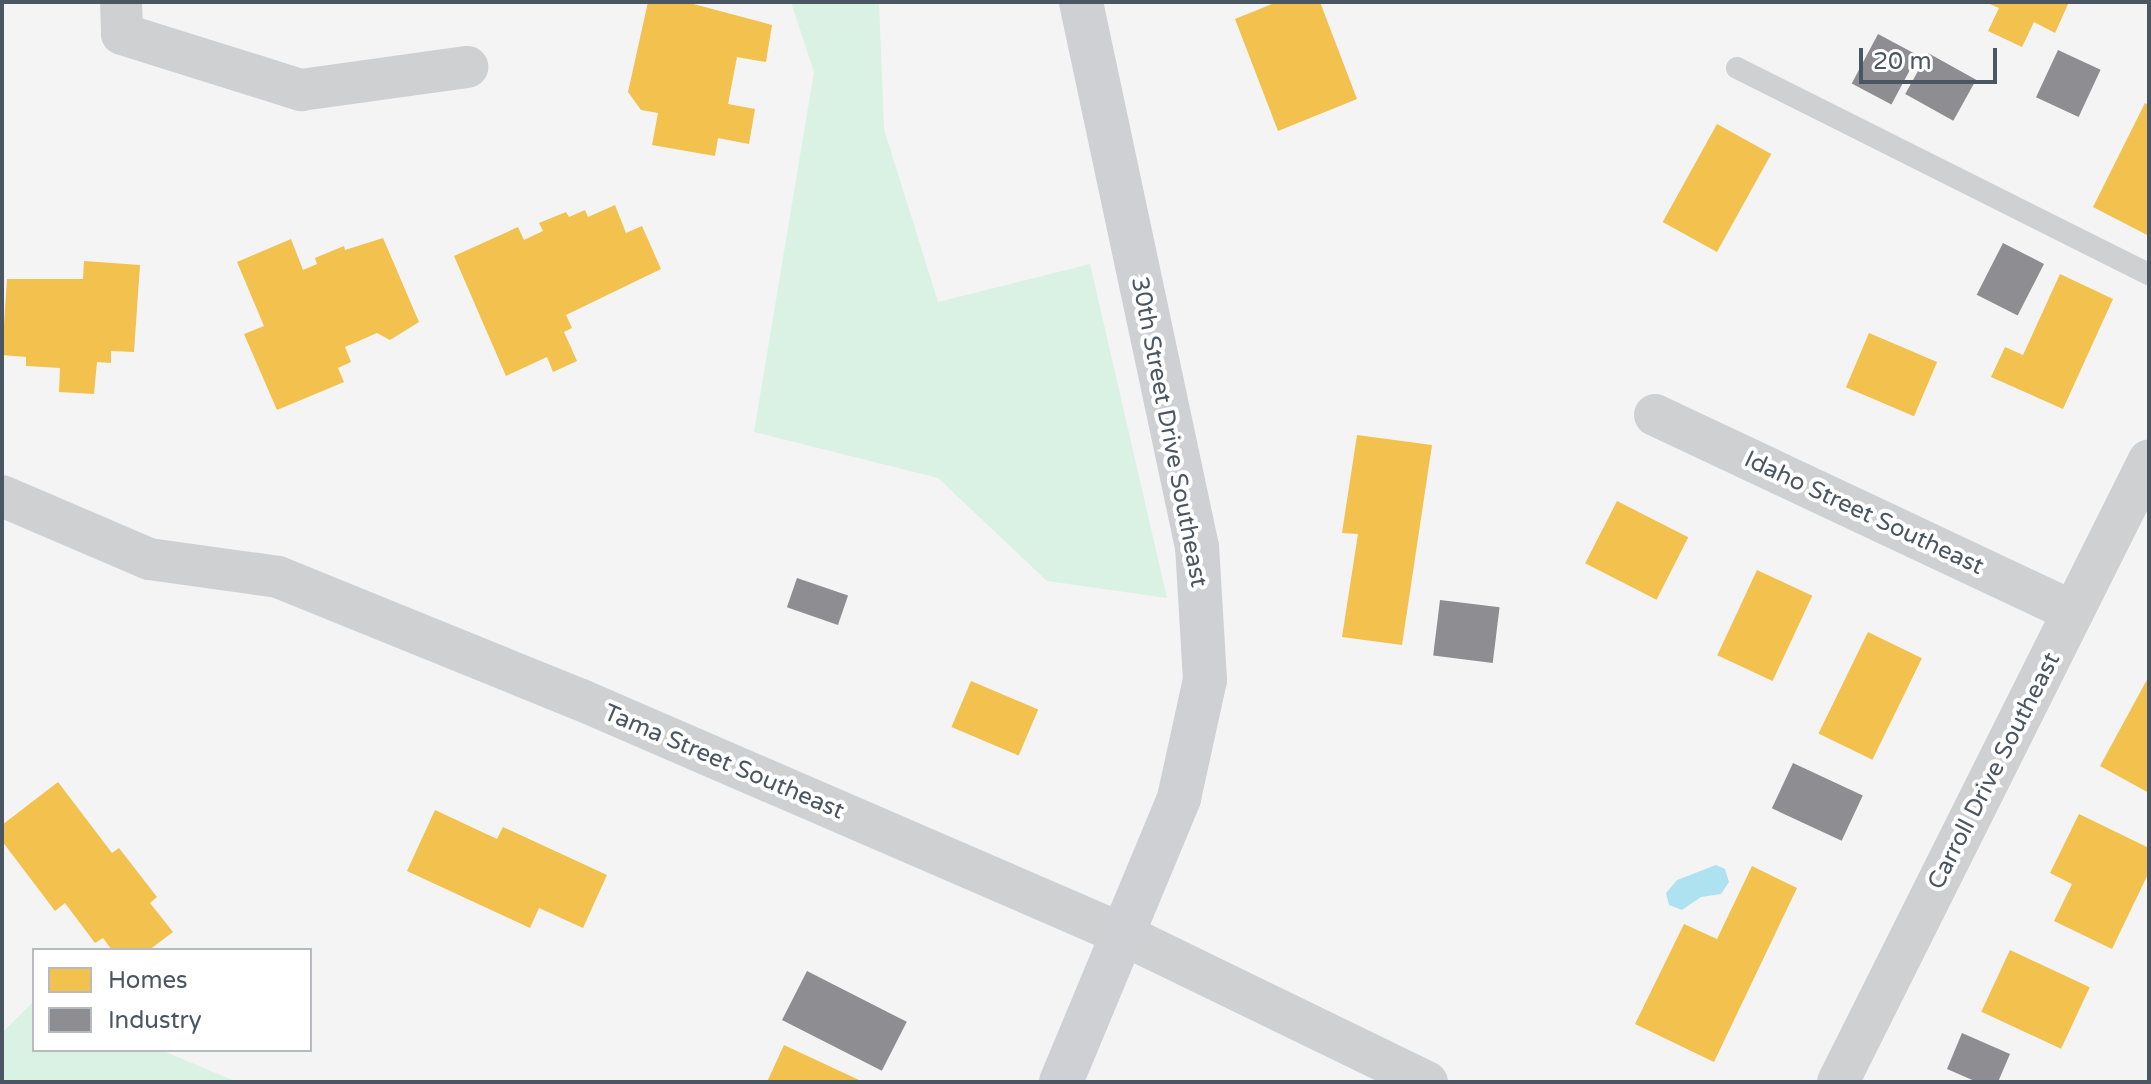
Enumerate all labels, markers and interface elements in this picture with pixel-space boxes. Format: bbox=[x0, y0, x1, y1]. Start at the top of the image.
scale bar bbox=[1863, 32, 2001, 82]
text: 20 m bbox=[1873, 47, 1931, 76]
street label: 30th Street Drive Southeast bbox=[1125, 274, 1213, 590]
street label: Idaho Street Southeast bbox=[1740, 445, 1988, 581]
street label: Carroll Drive Southeast bbox=[1922, 648, 2066, 894]
street label: Tama Street Southeast bbox=[600, 698, 848, 826]
legend bbox=[32, 948, 312, 1052]
text: Homes bbox=[108, 966, 188, 995]
text: Industry bbox=[108, 1006, 202, 1035]

